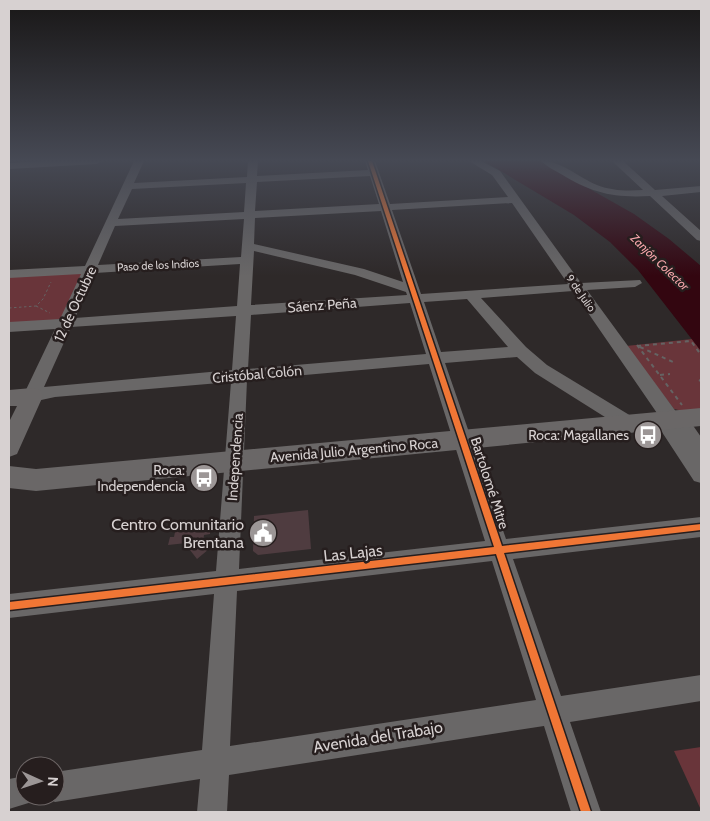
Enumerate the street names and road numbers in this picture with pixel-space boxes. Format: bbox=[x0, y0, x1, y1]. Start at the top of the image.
street label: Paso de los Indios bbox=[117, 256, 200, 274]
street label: 12 de Octubre bbox=[50, 263, 100, 345]
street label: 9 de Julio bbox=[563, 272, 599, 314]
street label: Sáenz Peña bbox=[287, 294, 357, 316]
street label: Cristóbal Colón bbox=[211, 361, 303, 387]
street label: Independencia bbox=[223, 412, 247, 501]
street label: Avenida Julio Argentino Roca bbox=[269, 434, 439, 466]
street label: Bartolomé Mitre bbox=[467, 435, 513, 531]
street label: Las Lajas bbox=[323, 540, 384, 566]
street label: Avenida del Trabajo bbox=[312, 717, 444, 757]

